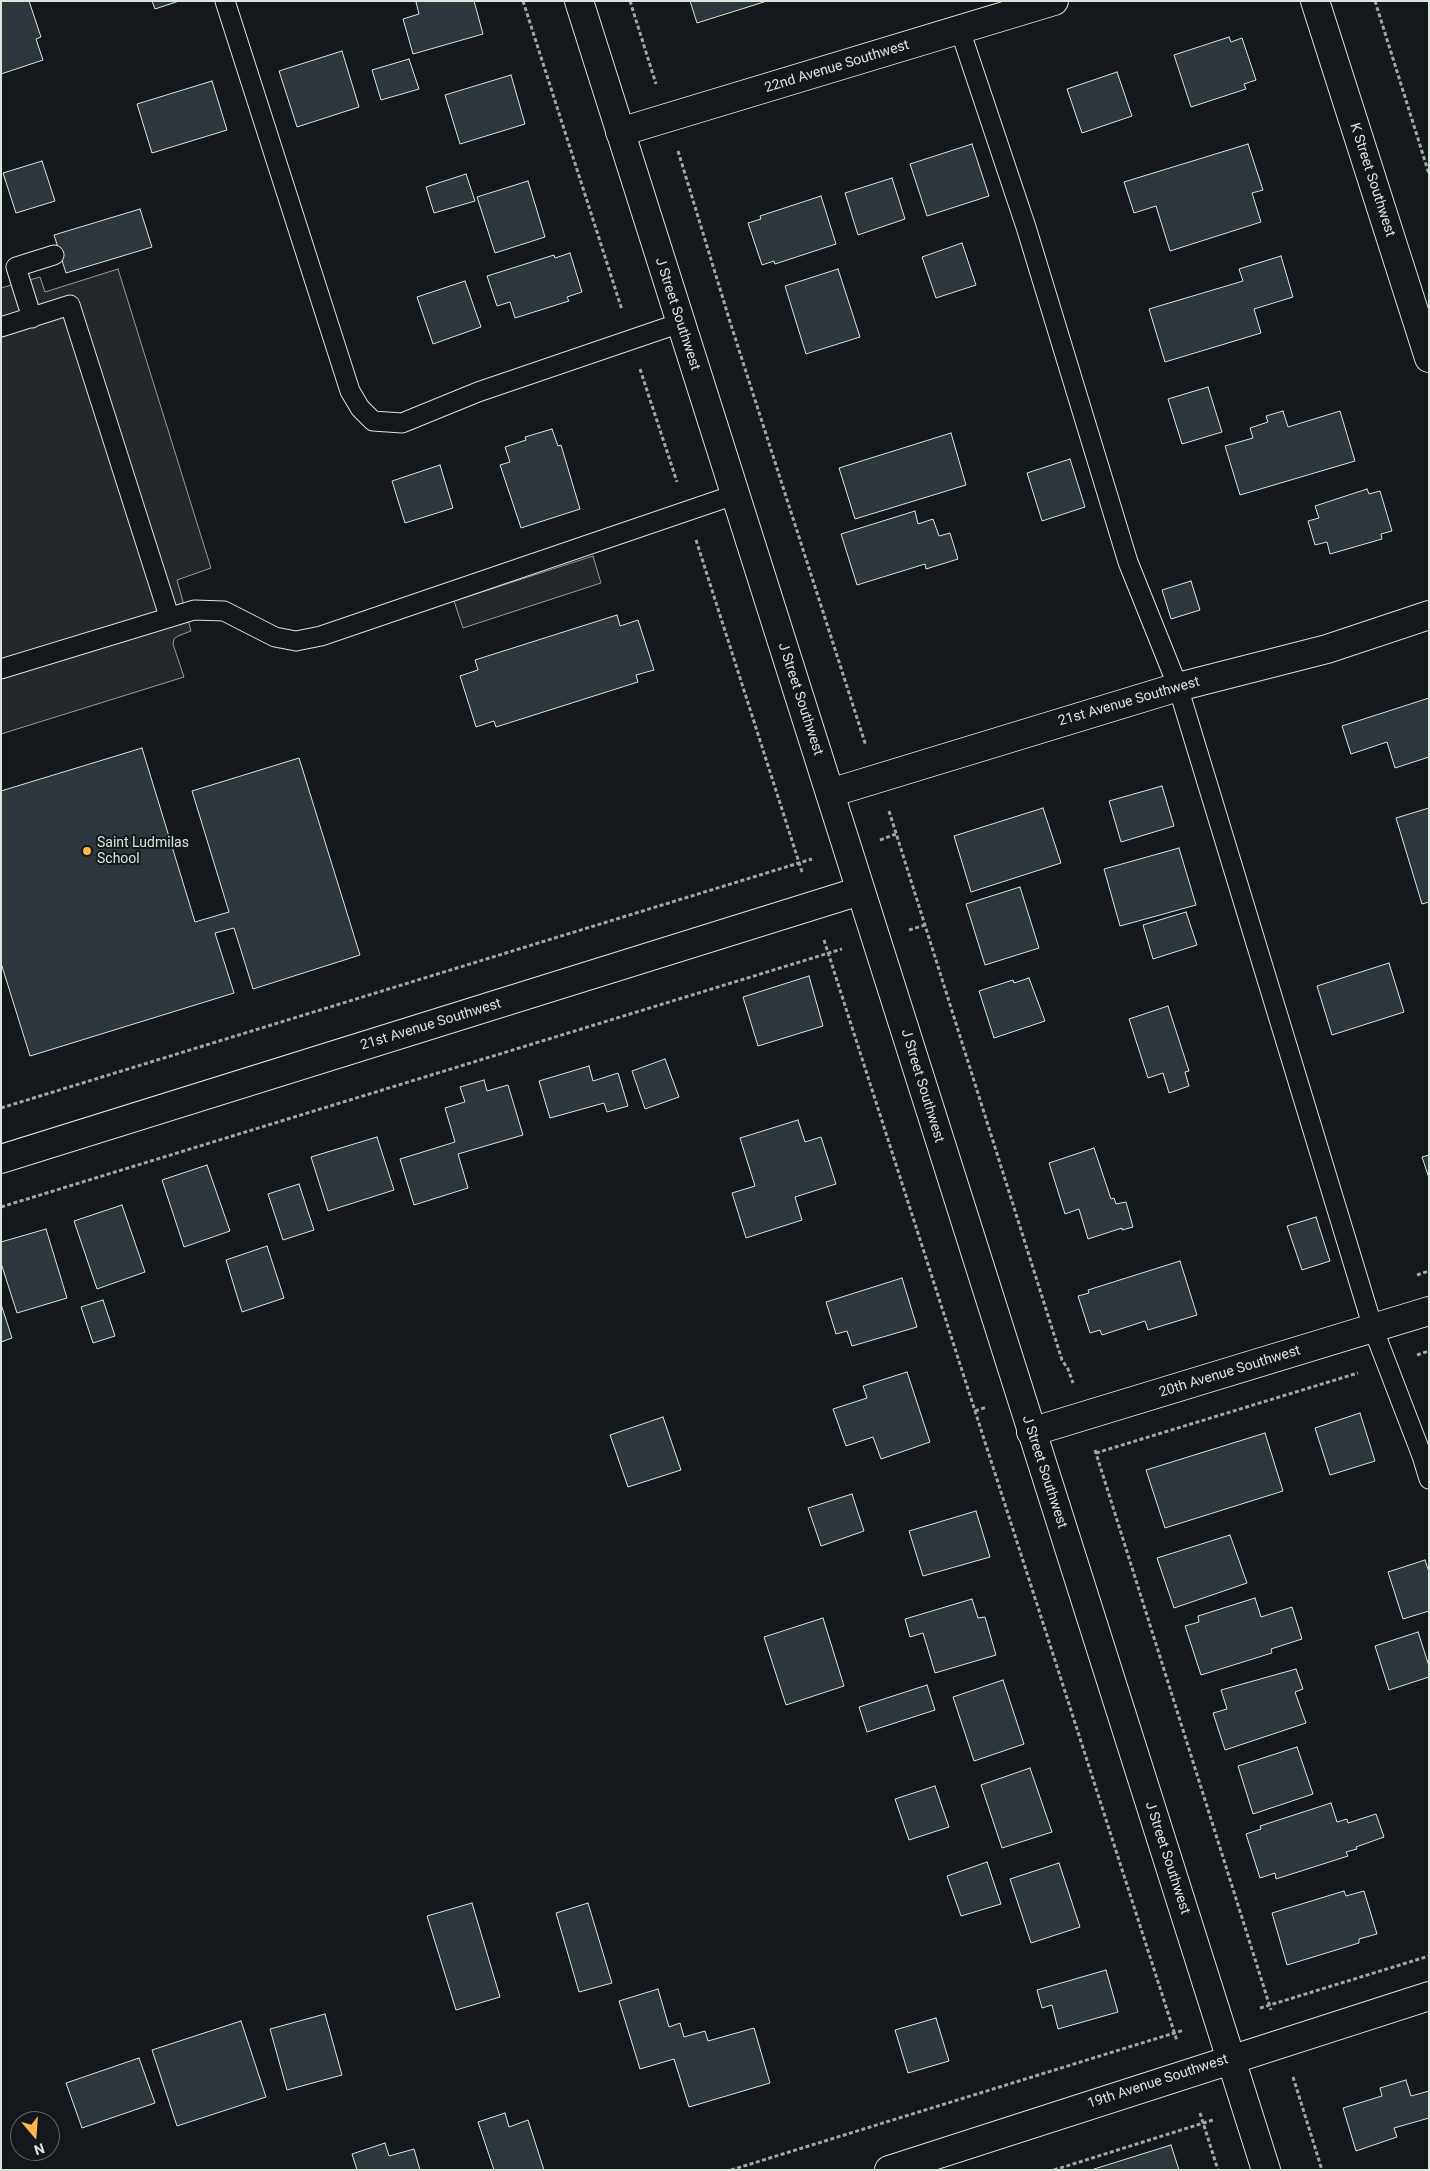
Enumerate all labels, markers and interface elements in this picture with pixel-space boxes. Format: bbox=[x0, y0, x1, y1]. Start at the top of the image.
street label: 22nd Avenue Southwest bbox=[763, 37, 911, 97]
street label: K Street Southwest bbox=[1346, 121, 1398, 239]
street label: J Street Southwest bbox=[651, 255, 703, 373]
street label: J Street Southwest bbox=[774, 640, 826, 758]
street label: 21st Avenue Southwest bbox=[1056, 674, 1202, 730]
place label: Saint Ludmilas School bbox=[97, 835, 189, 868]
marker: Saint Ludmilas School bbox=[81, 845, 93, 857]
street label: 21st Avenue Southwest bbox=[359, 996, 503, 1054]
street label: J Street Southwest bbox=[897, 1027, 947, 1145]
street label: 20th Avenue Southwest bbox=[1157, 1343, 1303, 1401]
street label: J Street Southwest bbox=[1018, 1413, 1070, 1531]
street label: J Street Southwest bbox=[1141, 1799, 1193, 1917]
street label: 19th Avenue Southwest bbox=[1086, 2051, 1230, 2113]
north arrow bbox=[10, 2111, 60, 2161]
text: N bbox=[32, 2140, 47, 2158]

